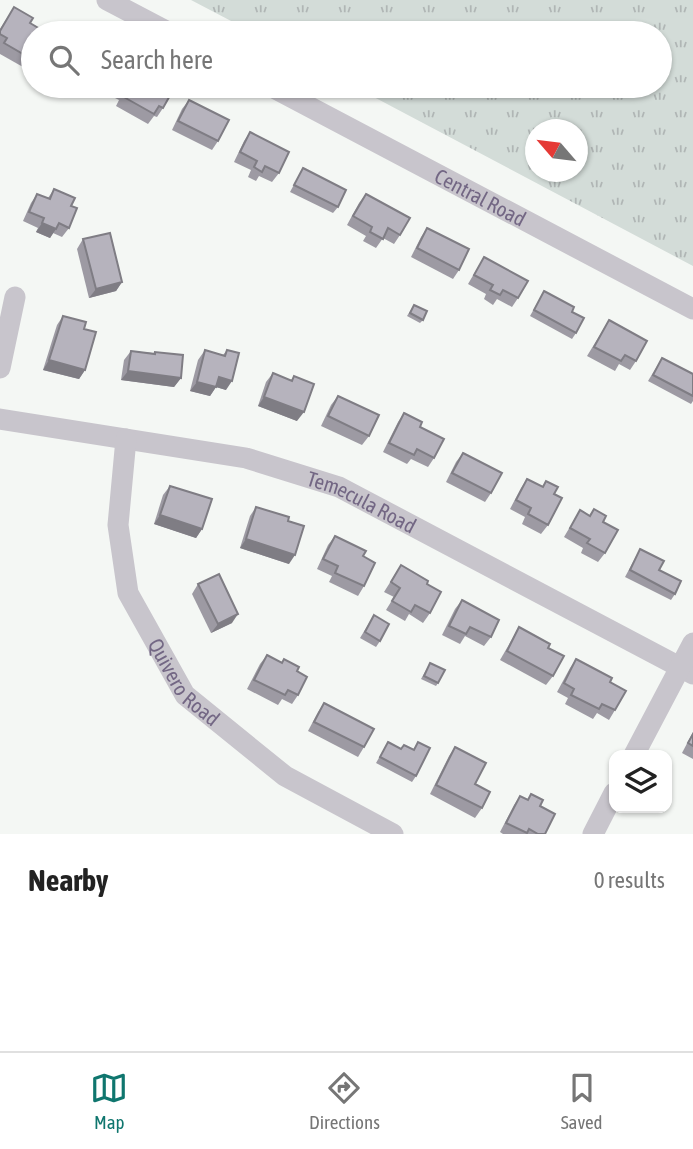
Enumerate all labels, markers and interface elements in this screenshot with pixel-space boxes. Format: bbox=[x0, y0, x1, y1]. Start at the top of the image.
search box bbox=[21, 21, 672, 98]
icon: search bbox=[45, 41, 83, 79]
text: Search here bbox=[101, 45, 213, 75]
north arrow bbox=[525, 119, 588, 182]
street label: Central Road bbox=[431, 163, 530, 231]
street label: Temecula Road bbox=[304, 466, 420, 538]
street label: Quivero Road bbox=[144, 634, 225, 730]
map controls bbox=[609, 750, 672, 813]
button: layers bbox=[609, 750, 672, 813]
text: Nearby bbox=[28, 863, 108, 897]
text: 0 results bbox=[594, 867, 665, 893]
tab: Map bbox=[90, 1069, 128, 1133]
tab: Directions bbox=[309, 1069, 380, 1133]
tab: Saved bbox=[561, 1069, 603, 1133]

